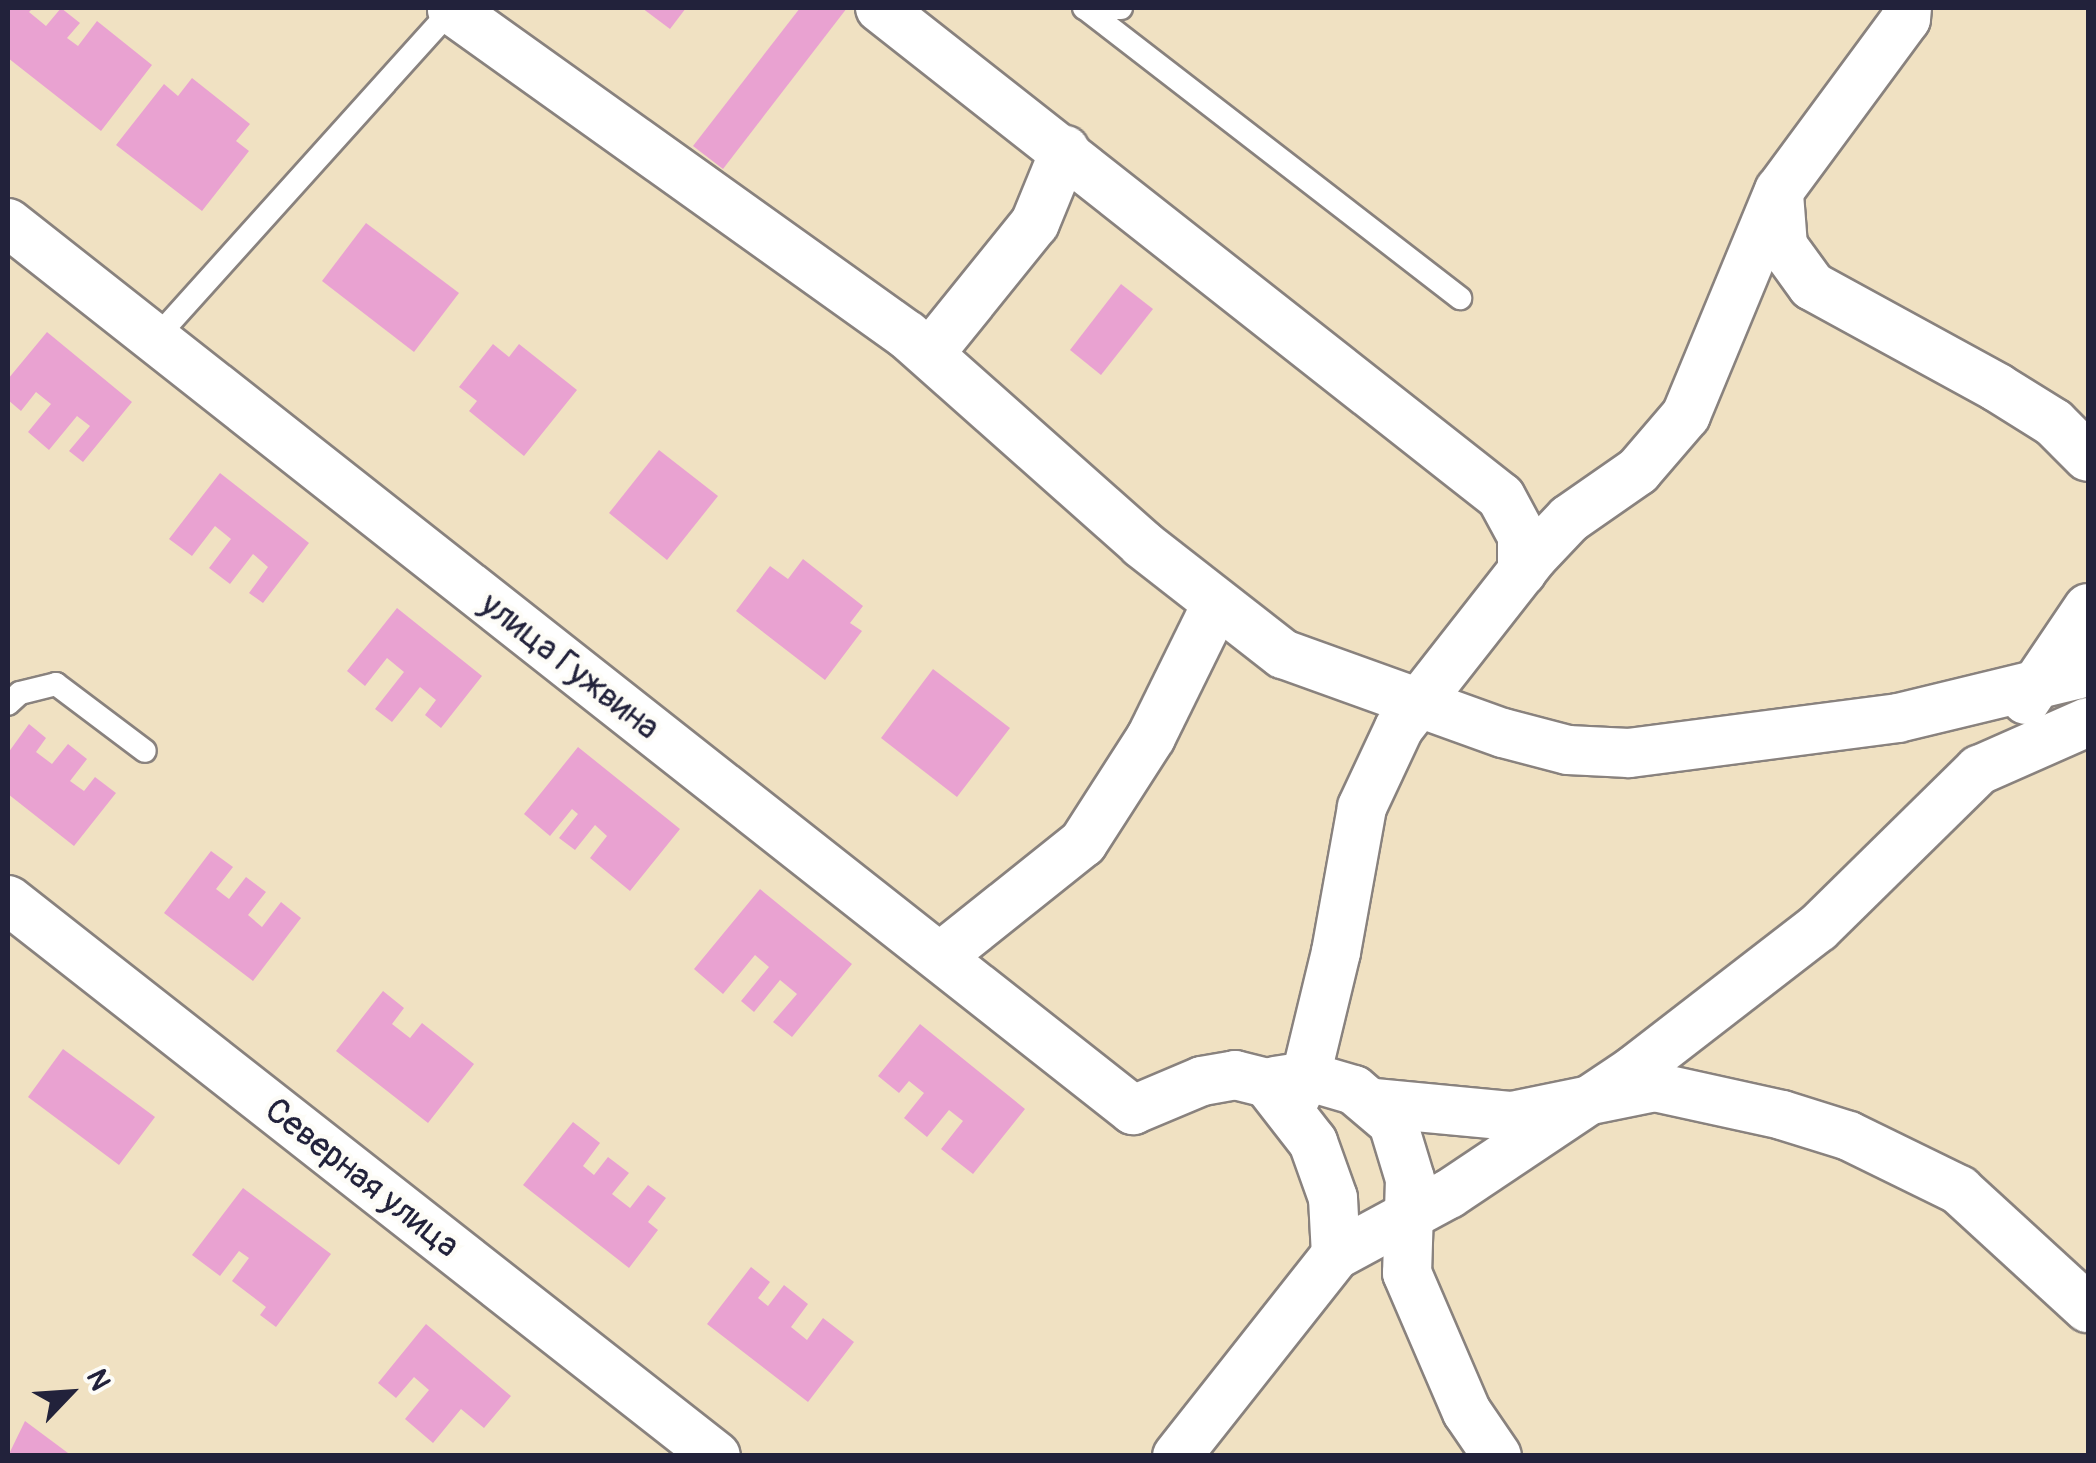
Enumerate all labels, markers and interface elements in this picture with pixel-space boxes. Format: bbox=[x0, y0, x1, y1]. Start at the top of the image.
street label: улица Гужвина bbox=[472, 583, 668, 749]
street label: Северная улица bbox=[257, 1089, 467, 1267]
north arrow bbox=[20, 1343, 120, 1443]
text: N bbox=[78, 1364, 118, 1396]

